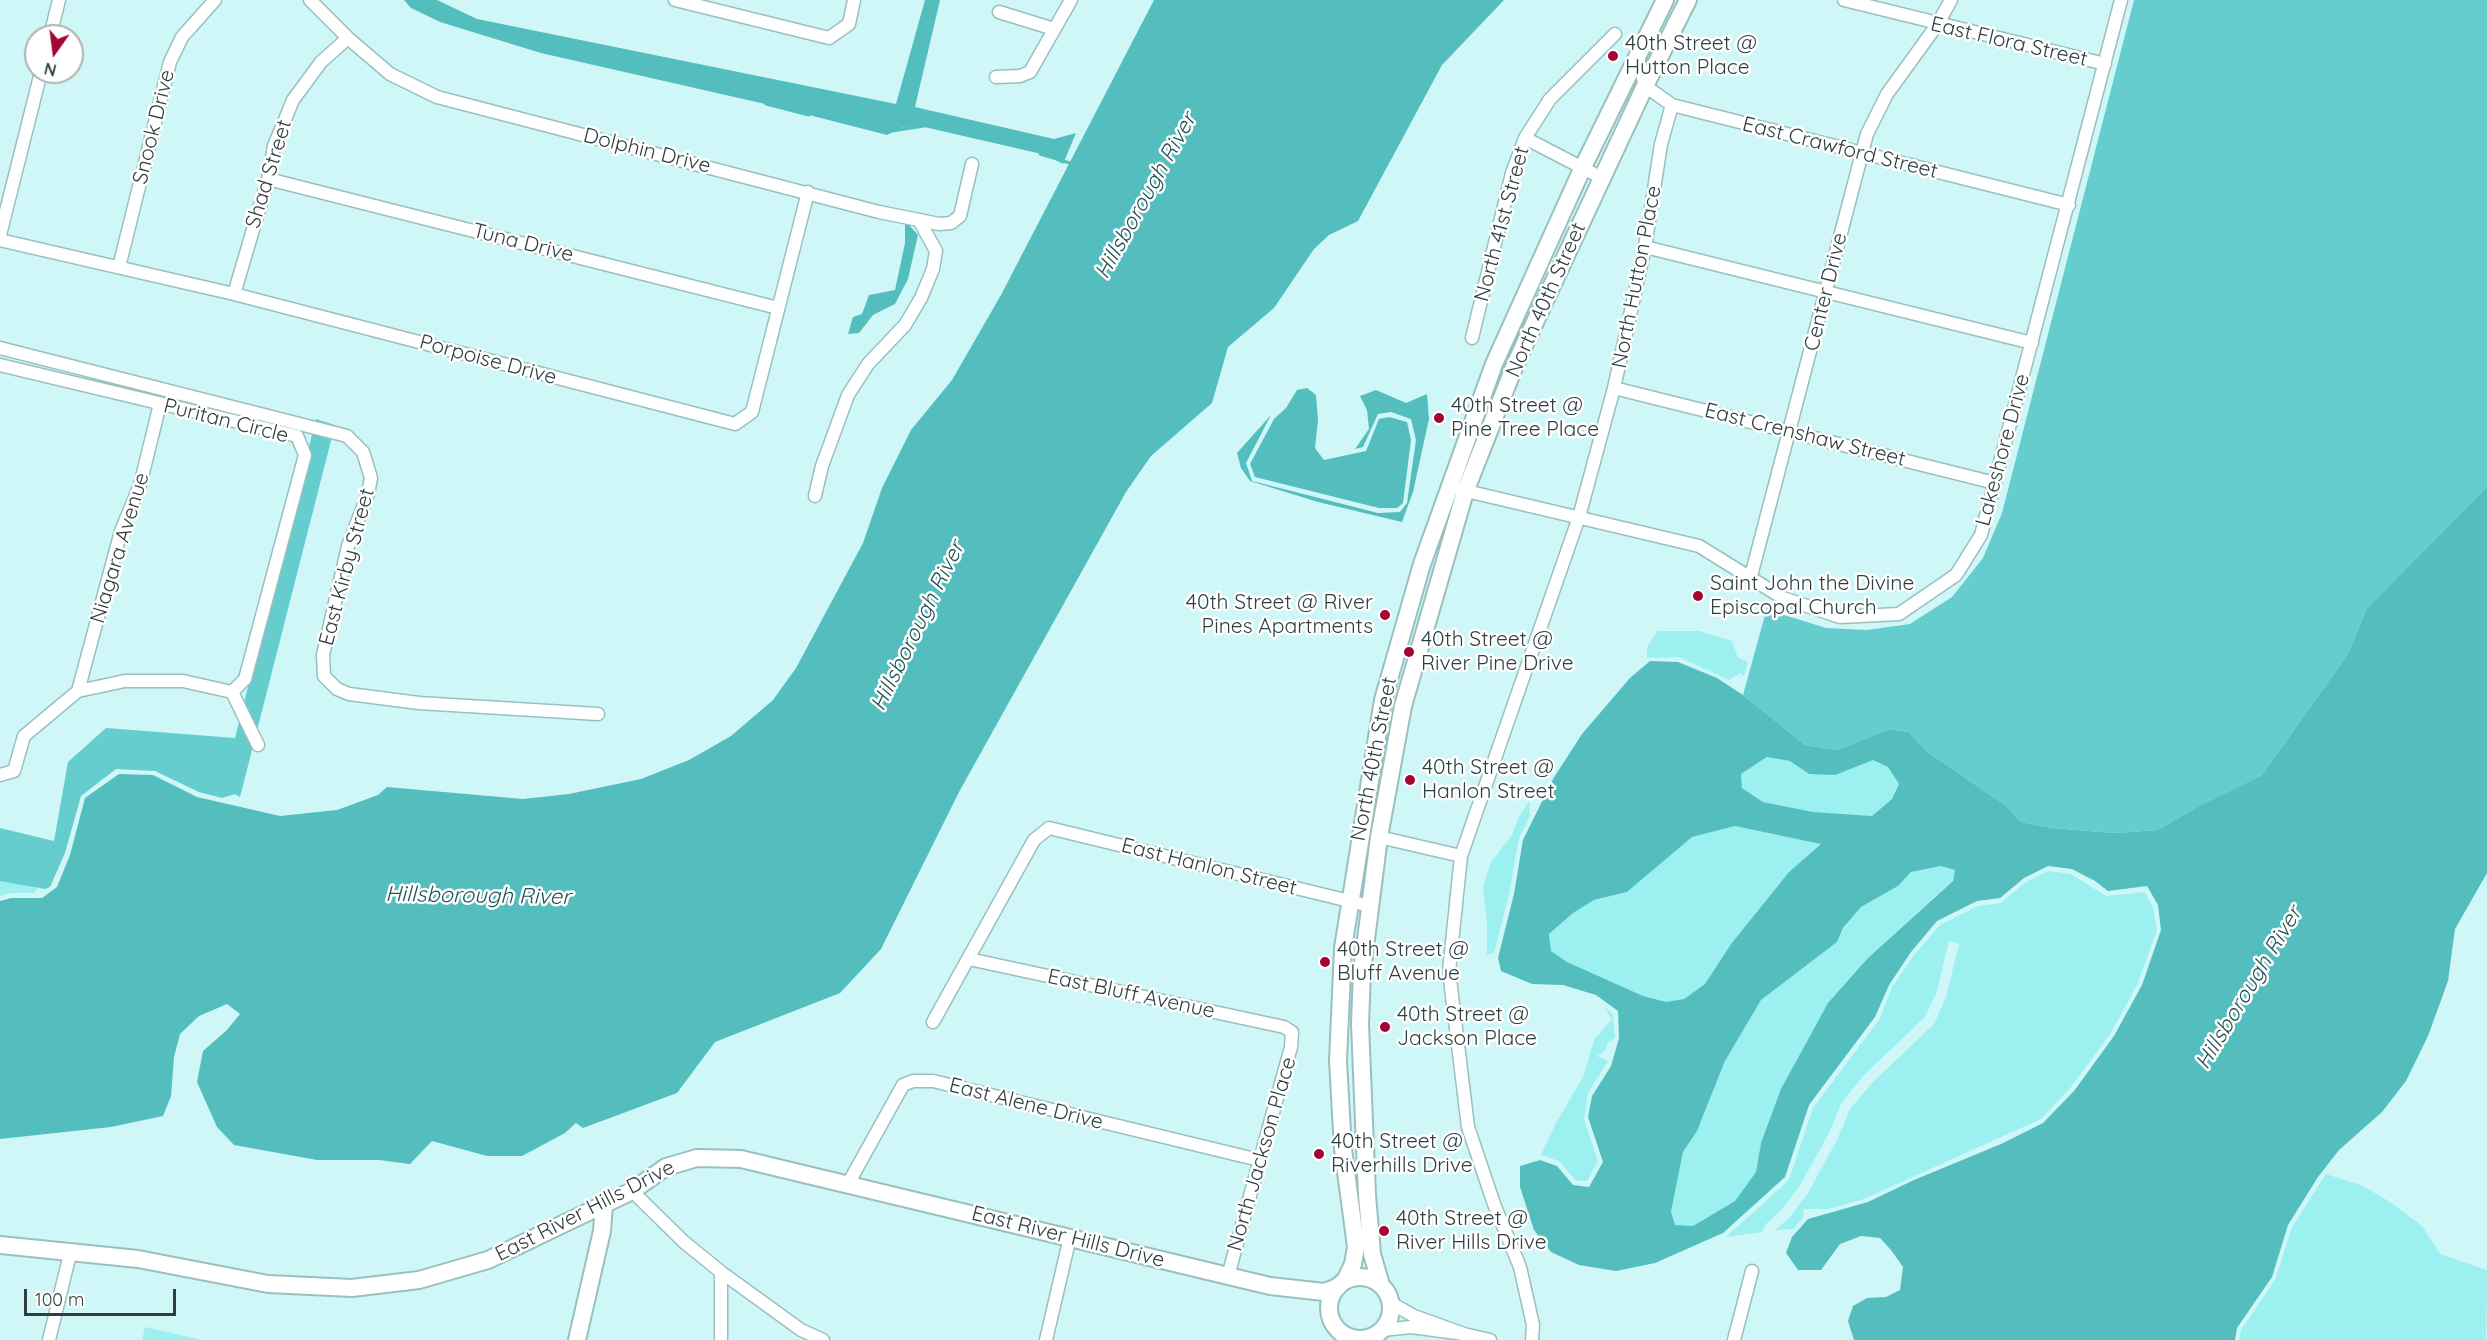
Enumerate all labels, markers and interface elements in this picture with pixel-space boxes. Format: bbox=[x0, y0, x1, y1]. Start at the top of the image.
street label: East Flora Street bbox=[1928, 12, 2090, 72]
north arrow bbox=[24, 24, 84, 84]
place label: 40th Street @ Hutton Place bbox=[1625, 31, 1757, 81]
marker: 40th Street @ Hutton Place bbox=[1606, 49, 1620, 63]
text: N bbox=[42, 58, 58, 81]
street label: Snook Drive bbox=[128, 67, 180, 187]
water label: Hillsborough River bbox=[1090, 109, 1202, 283]
street label: East Crawford Street bbox=[1740, 112, 1940, 184]
street label: Shad Street bbox=[241, 117, 297, 231]
street label: Dolphin Drive bbox=[581, 123, 713, 179]
street label: North 41st Street bbox=[1469, 144, 1535, 304]
street label: North Hutton Place bbox=[1607, 184, 1667, 370]
street label: Tuna Drive bbox=[470, 218, 576, 268]
street label: North 40th Street bbox=[1501, 219, 1591, 381]
street label: Center Drive bbox=[1799, 230, 1853, 354]
street label: Porpoise Drive bbox=[417, 330, 559, 390]
street label: Lakeshore Drive bbox=[1971, 371, 2035, 529]
street label: Puritan Circle bbox=[161, 393, 291, 449]
place label: 40th Street @ Pine Tree Place bbox=[1451, 393, 1599, 443]
street label: East Crenshaw Street bbox=[1702, 398, 1908, 472]
marker: 40th Street @ Pine Tree Place bbox=[1432, 411, 1446, 425]
street label: Niagara Avenue bbox=[85, 470, 155, 626]
street label: East Kirby Street bbox=[314, 486, 380, 648]
water label: Hillsborough River bbox=[866, 537, 970, 715]
place label: Saint John the Divine Episcopal Church bbox=[1710, 571, 1914, 621]
marker: Saint John the Divine Episcopal Church bbox=[1691, 589, 1705, 603]
place label: 40th Street @ River Pines Apartments bbox=[1186, 590, 1373, 640]
marker: 40th Street @ River Pines Apartments bbox=[1378, 608, 1392, 622]
place label: 40th Street @ River Pine Drive bbox=[1421, 627, 1574, 677]
marker: 40th Street @ River Pine Drive bbox=[1402, 645, 1416, 659]
street label: North 40th Street bbox=[1346, 675, 1402, 843]
place label: 40th Street @ Hanlon Street bbox=[1422, 755, 1555, 805]
marker: 40th Street @ Hanlon Street bbox=[1403, 773, 1417, 787]
street label: East Hanlon Street bbox=[1119, 833, 1299, 901]
water label: Hillsborough River bbox=[385, 881, 571, 911]
water label: Hillsborough River bbox=[2190, 902, 2308, 1074]
place label: 40th Street @ Bluff Avenue bbox=[1337, 937, 1469, 987]
marker: 40th Street @ Bluff Avenue bbox=[1318, 955, 1332, 969]
street label: East Bluff Avenue bbox=[1045, 964, 1217, 1024]
place label: 40th Street @ Jackson Place bbox=[1397, 1002, 1537, 1052]
marker: 40th Street @ Jackson Place bbox=[1378, 1020, 1392, 1034]
street label: North Jackson Place bbox=[1222, 1054, 1302, 1254]
street label: East Alene Drive bbox=[946, 1073, 1106, 1135]
place label: 40th Street @ Riverhills Drive bbox=[1331, 1129, 1473, 1179]
marker: 40th Street @ Riverhills Drive bbox=[1312, 1147, 1326, 1161]
street label: East River Hills Drive bbox=[491, 1155, 679, 1267]
street label: East River Hills Drive bbox=[969, 1201, 1167, 1273]
place label: 40th Street @ River Hills Drive bbox=[1396, 1206, 1547, 1256]
marker: 40th Street @ River Hills Drive bbox=[1377, 1224, 1391, 1238]
scale bar bbox=[27, 1277, 178, 1315]
text: 100 m bbox=[35, 1288, 84, 1311]

